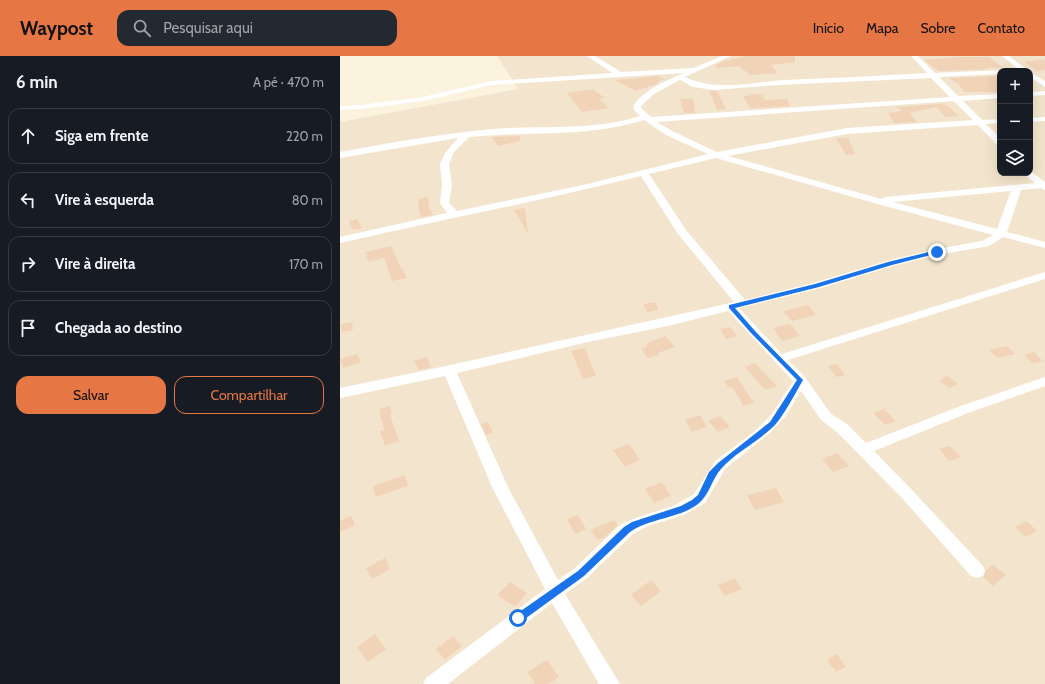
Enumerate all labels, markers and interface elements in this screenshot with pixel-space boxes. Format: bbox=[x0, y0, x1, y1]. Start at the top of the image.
search box bbox=[117, 10, 397, 46]
text: Waypost bbox=[20, 17, 93, 40]
icon: search bbox=[131, 17, 153, 39]
text: Pesquisar aqui bbox=[163, 19, 253, 37]
text: Início bbox=[813, 19, 844, 37]
text: Mapa bbox=[866, 19, 898, 37]
text: Sobre bbox=[920, 19, 955, 37]
text: Contato bbox=[977, 19, 1025, 37]
map controls bbox=[997, 68, 1033, 176]
button: + bbox=[997, 68, 1033, 104]
text: 6 min bbox=[16, 72, 58, 92]
text: A pé · 470 m bbox=[253, 74, 324, 90]
button: − bbox=[997, 104, 1033, 140]
icon: ahead bbox=[17, 125, 39, 147]
text: Siga em frente bbox=[55, 127, 148, 145]
text: 220 m bbox=[286, 128, 323, 144]
button: layers bbox=[997, 140, 1033, 176]
icon: left bbox=[17, 189, 39, 211]
text: Vire à esquerda bbox=[55, 191, 154, 209]
text: 80 m bbox=[292, 192, 323, 208]
route end bbox=[928, 243, 946, 261]
icon: right bbox=[17, 253, 39, 275]
text: Vire à direita bbox=[55, 255, 136, 273]
text: 170 m bbox=[289, 256, 323, 272]
icon: arrive bbox=[17, 317, 39, 339]
text: Chegada ao destino bbox=[55, 319, 182, 337]
button: Salvar bbox=[16, 376, 166, 414]
button: Compartilhar bbox=[174, 376, 324, 414]
route start bbox=[509, 609, 527, 627]

